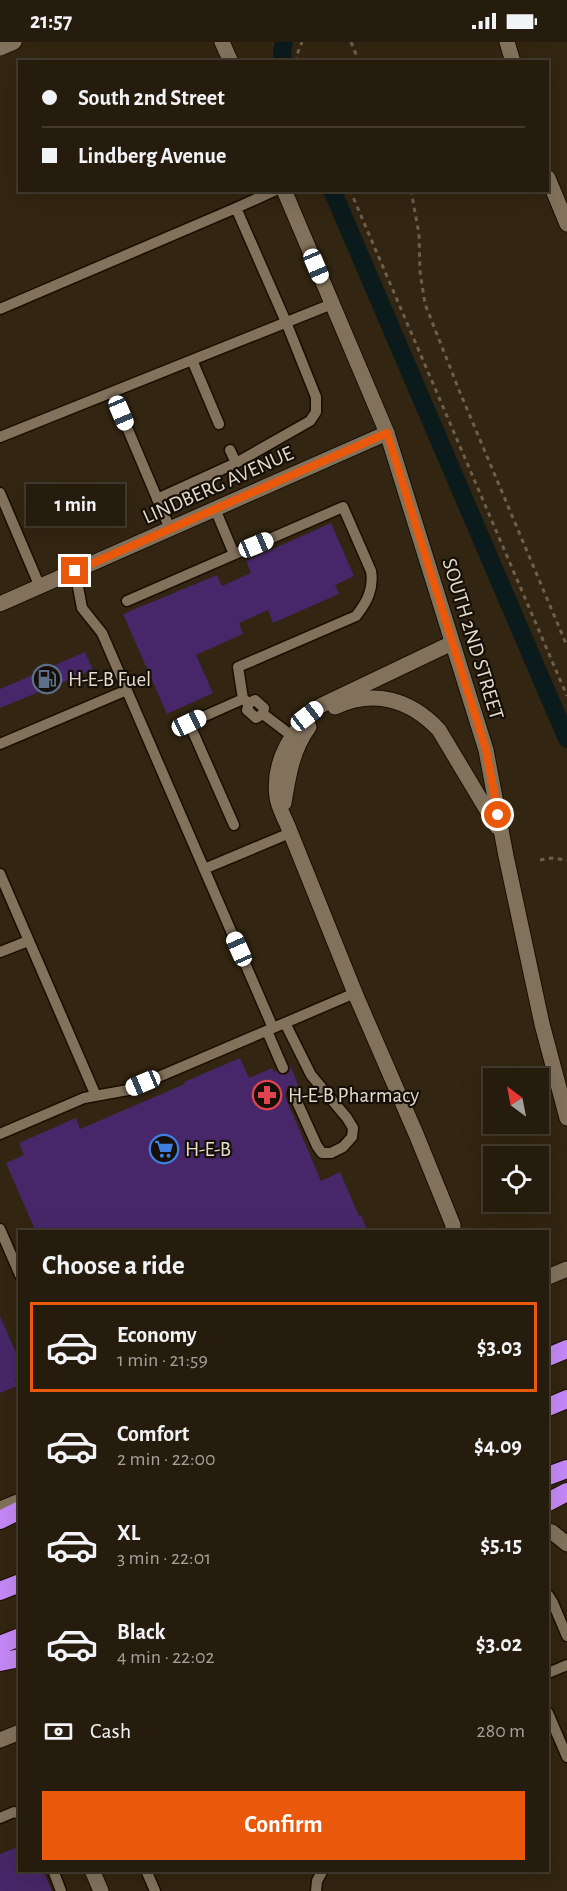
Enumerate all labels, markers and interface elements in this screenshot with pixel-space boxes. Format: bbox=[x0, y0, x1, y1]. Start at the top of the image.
text: 21:57 bbox=[30, 10, 72, 32]
text: South 2nd Street bbox=[78, 87, 225, 109]
text: Lindberg Avenue bbox=[78, 145, 226, 167]
car bbox=[301, 246, 331, 286]
car bbox=[106, 393, 136, 433]
street label: LINDBERG AVENUE bbox=[140, 442, 296, 528]
callout: 1 min bbox=[26, 484, 124, 526]
text: 1 min bbox=[54, 495, 97, 515]
car bbox=[236, 530, 276, 560]
street label: SOUTH 2ND STREET bbox=[438, 556, 508, 722]
route end bbox=[61, 557, 88, 584]
fuel station icon: H-E-B Fuel bbox=[31, 663, 63, 695]
place label: H-E-B Fuel bbox=[68, 669, 151, 690]
car bbox=[287, 698, 327, 734]
car bbox=[169, 707, 209, 739]
route start bbox=[484, 801, 511, 828]
car bbox=[223, 929, 255, 969]
car bbox=[123, 1068, 163, 1098]
north arrow bbox=[483, 1068, 549, 1134]
map controls bbox=[483, 1068, 549, 1212]
pharmacy icon: H-E-B Pharmacy bbox=[251, 1079, 283, 1111]
place label: H-E-B Pharmacy bbox=[288, 1085, 419, 1106]
supermarket icon: H-E-B bbox=[148, 1133, 180, 1165]
place label: H-E-B bbox=[185, 1139, 231, 1160]
button: locate bbox=[483, 1146, 549, 1212]
text: Choose a ride bbox=[42, 1252, 185, 1279]
icon: car bbox=[45, 1320, 99, 1374]
text: Economy bbox=[117, 1324, 197, 1346]
text: $3.03 bbox=[477, 1336, 522, 1358]
text: 1 min · 21:59 bbox=[117, 1350, 208, 1370]
icon: car bbox=[45, 1419, 99, 1473]
text: Comfort bbox=[117, 1423, 189, 1445]
text: $4.09 bbox=[474, 1435, 522, 1457]
text: 2 min · 22:00 bbox=[117, 1449, 216, 1469]
icon: car bbox=[45, 1518, 99, 1572]
text: XL bbox=[117, 1522, 140, 1544]
text: $5.15 bbox=[480, 1534, 522, 1556]
text: 3 min · 22:01 bbox=[117, 1548, 211, 1568]
icon: car bbox=[45, 1617, 99, 1671]
text: Black bbox=[117, 1621, 165, 1643]
text: $3.02 bbox=[476, 1633, 522, 1655]
text: 4 min · 22:02 bbox=[117, 1647, 215, 1667]
icon: cash bbox=[42, 1715, 75, 1748]
text: Cash bbox=[90, 1720, 131, 1742]
text: 280 m bbox=[477, 1721, 525, 1741]
button: Confirm bbox=[42, 1791, 525, 1860]

